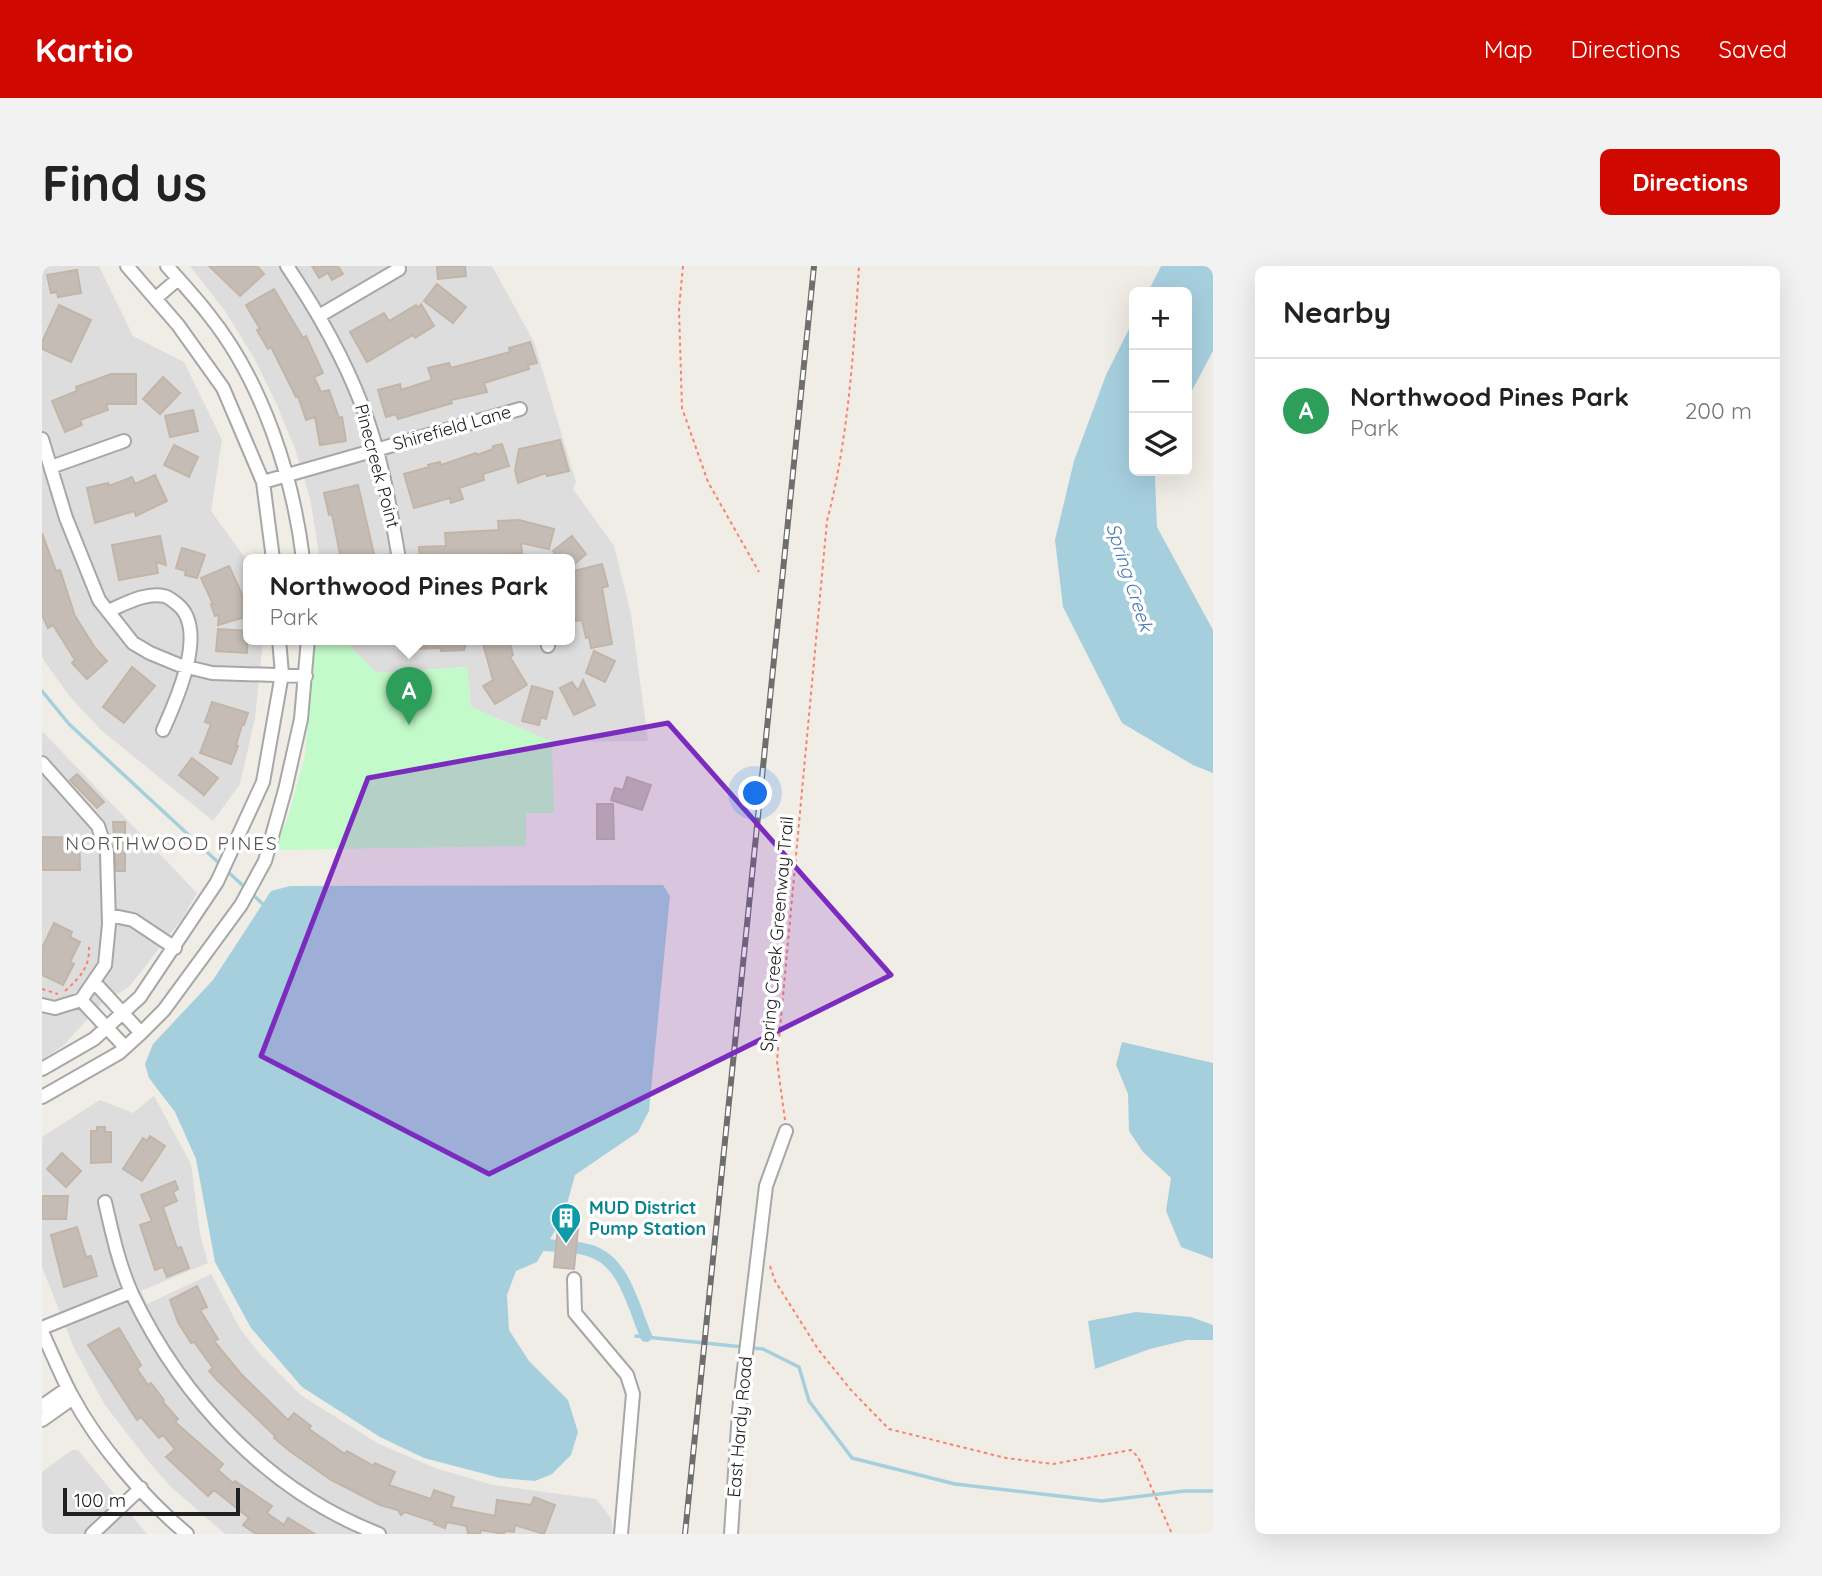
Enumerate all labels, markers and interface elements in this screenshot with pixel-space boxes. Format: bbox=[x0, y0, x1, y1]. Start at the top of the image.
text: Kartio bbox=[35, 29, 134, 70]
text: Map bbox=[1484, 34, 1533, 64]
text: Directions bbox=[1571, 34, 1681, 64]
text: Saved bbox=[1719, 34, 1787, 64]
button: Directions bbox=[1600, 149, 1780, 215]
text: Find us bbox=[42, 152, 207, 213]
map controls bbox=[1129, 287, 1192, 476]
button: + bbox=[1129, 287, 1192, 350]
text: Nearby bbox=[1283, 293, 1391, 331]
button: − bbox=[1129, 350, 1192, 413]
text: Northwood Pines Park bbox=[1350, 380, 1629, 413]
text: A bbox=[1299, 396, 1313, 425]
text: 200 m bbox=[1685, 396, 1752, 425]
street label: Shirefield Lane bbox=[390, 400, 514, 455]
street label: Pinecreek Point bbox=[350, 401, 405, 531]
button: layers bbox=[1129, 413, 1192, 476]
text: Park bbox=[1350, 413, 1399, 442]
water label: Spring Creek bbox=[1101, 520, 1159, 636]
popup bbox=[243, 554, 575, 645]
text: Northwood Pines Park bbox=[270, 569, 548, 602]
text: Park bbox=[270, 602, 318, 631]
pin: A bbox=[386, 667, 432, 725]
your location bbox=[738, 776, 772, 810]
street label: Spring Creek Greenway Trail bbox=[755, 815, 798, 1053]
district label: NORTHWOOD PINES bbox=[65, 831, 279, 855]
place label: MUD District Pump Station bbox=[589, 1196, 706, 1240]
building icon: MUD District Pump Station bbox=[549, 1201, 583, 1245]
street label: East Hardy Road bbox=[722, 1355, 757, 1499]
scale bar bbox=[63, 1485, 240, 1517]
text: 100 m bbox=[74, 1488, 126, 1512]

